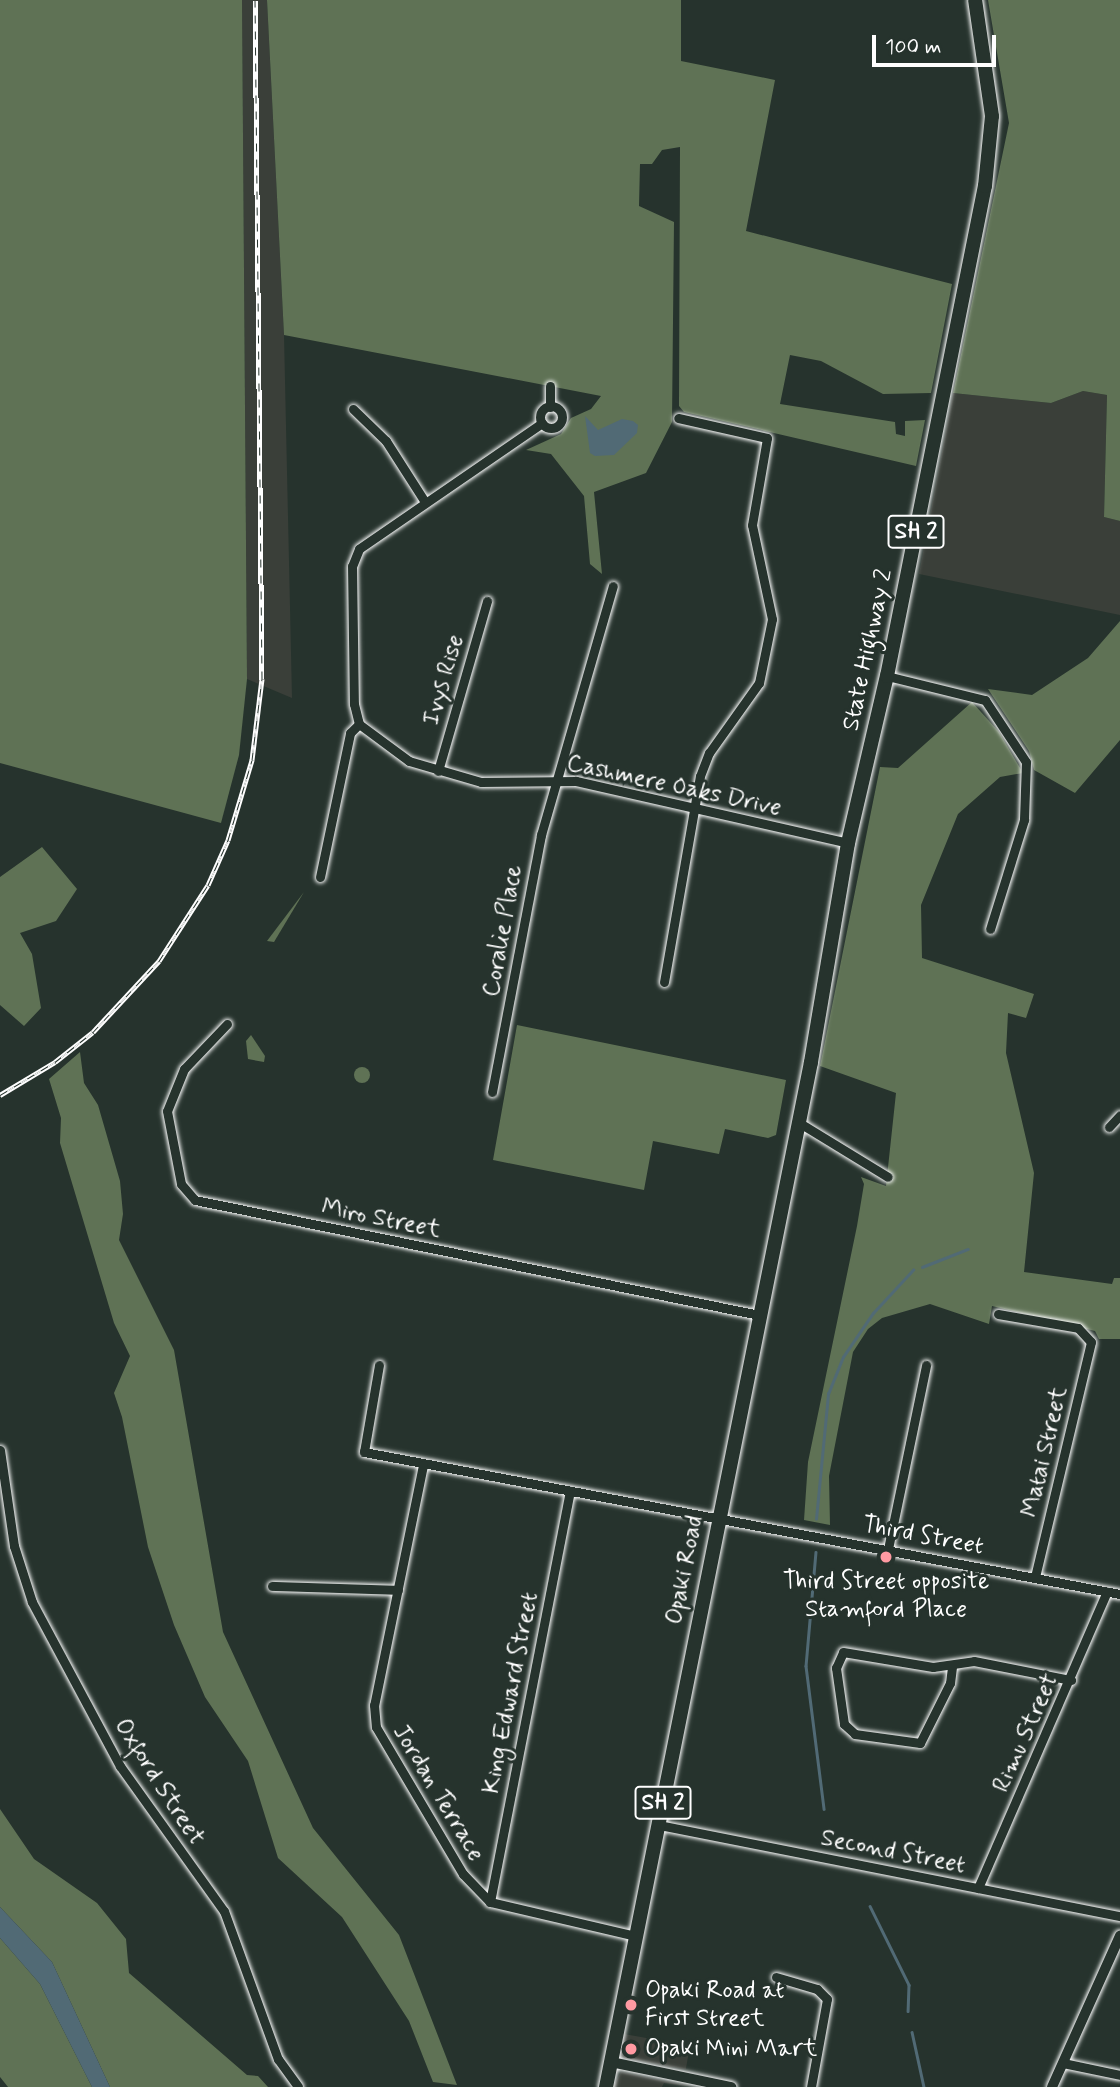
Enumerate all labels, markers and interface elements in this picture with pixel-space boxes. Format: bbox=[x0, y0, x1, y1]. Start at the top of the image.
scale bar bbox=[875, 21, 999, 65]
text: 100 m bbox=[885, 33, 941, 61]
road number: SH 2 bbox=[886, 512, 946, 552]
street label: State Highway 2 bbox=[837, 567, 899, 733]
street label: Ivys Rise bbox=[417, 631, 471, 729]
street label: Cashmere Oaks Drive bbox=[565, 749, 783, 823]
street label: Coralie Place bbox=[477, 863, 529, 999]
street label: Miro Street bbox=[319, 1193, 443, 1245]
street label: Matai Street bbox=[1016, 1384, 1074, 1520]
street label: Third Street bbox=[858, 1510, 988, 1562]
street label: Opaki Road bbox=[660, 1514, 710, 1626]
marker: Third Street opposite Stamford Place bbox=[878, 1549, 894, 1565]
place label: Third Street opposite Stamford Place bbox=[779, 1568, 993, 1624]
street label: King Edward Street bbox=[477, 1590, 545, 1796]
street label: Rimu Street bbox=[987, 1670, 1065, 1796]
street label: Oxford Street bbox=[108, 1714, 210, 1850]
street label: Jordan Terrace bbox=[387, 1721, 489, 1865]
road number: SH 2 bbox=[633, 1784, 693, 1822]
street label: Second Street bbox=[816, 1823, 970, 1881]
place label: Opaki Road at First Street bbox=[645, 1977, 786, 2033]
marker: Opaki Road at First Street bbox=[623, 1997, 639, 2013]
place label: Opaki Mini Mart bbox=[645, 2035, 813, 2063]
marker: Opaki Mini Mart bbox=[623, 2041, 639, 2057]

